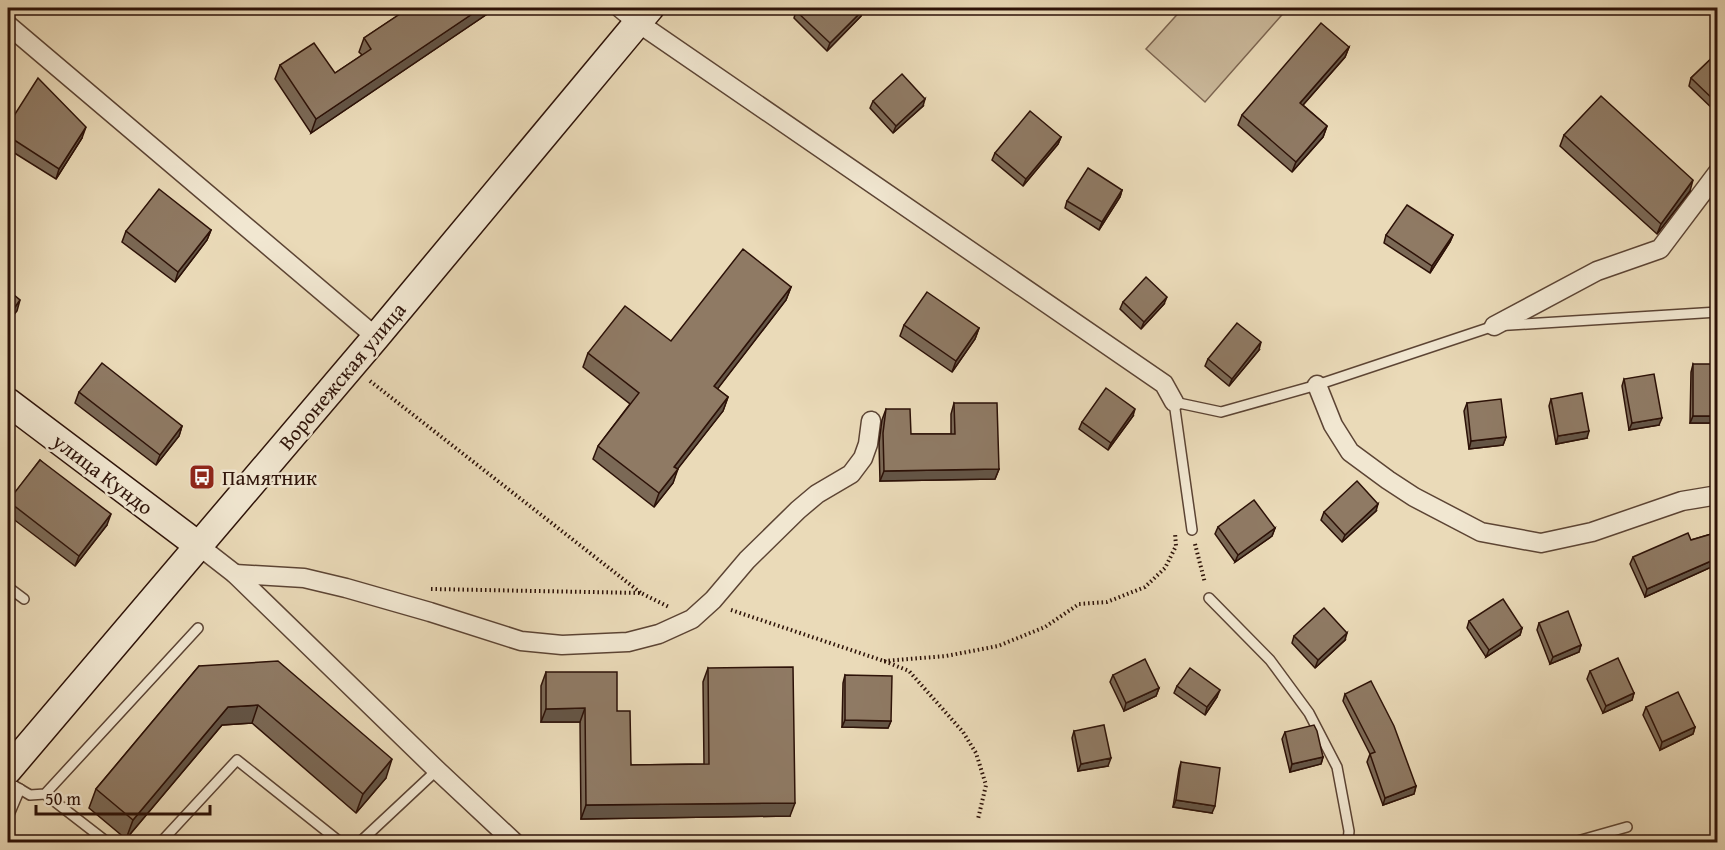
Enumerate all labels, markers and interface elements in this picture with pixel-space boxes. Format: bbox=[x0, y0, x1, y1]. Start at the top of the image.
street label: Воронежская улица bbox=[271, 295, 413, 457]
street label: улица Кундо bbox=[45, 425, 160, 522]
bus stop icon: Памятник bbox=[187, 462, 217, 492]
place label: Памятник bbox=[222, 462, 317, 493]
scale bar bbox=[36, 778, 210, 816]
text: 50 m bbox=[45, 785, 81, 812]

